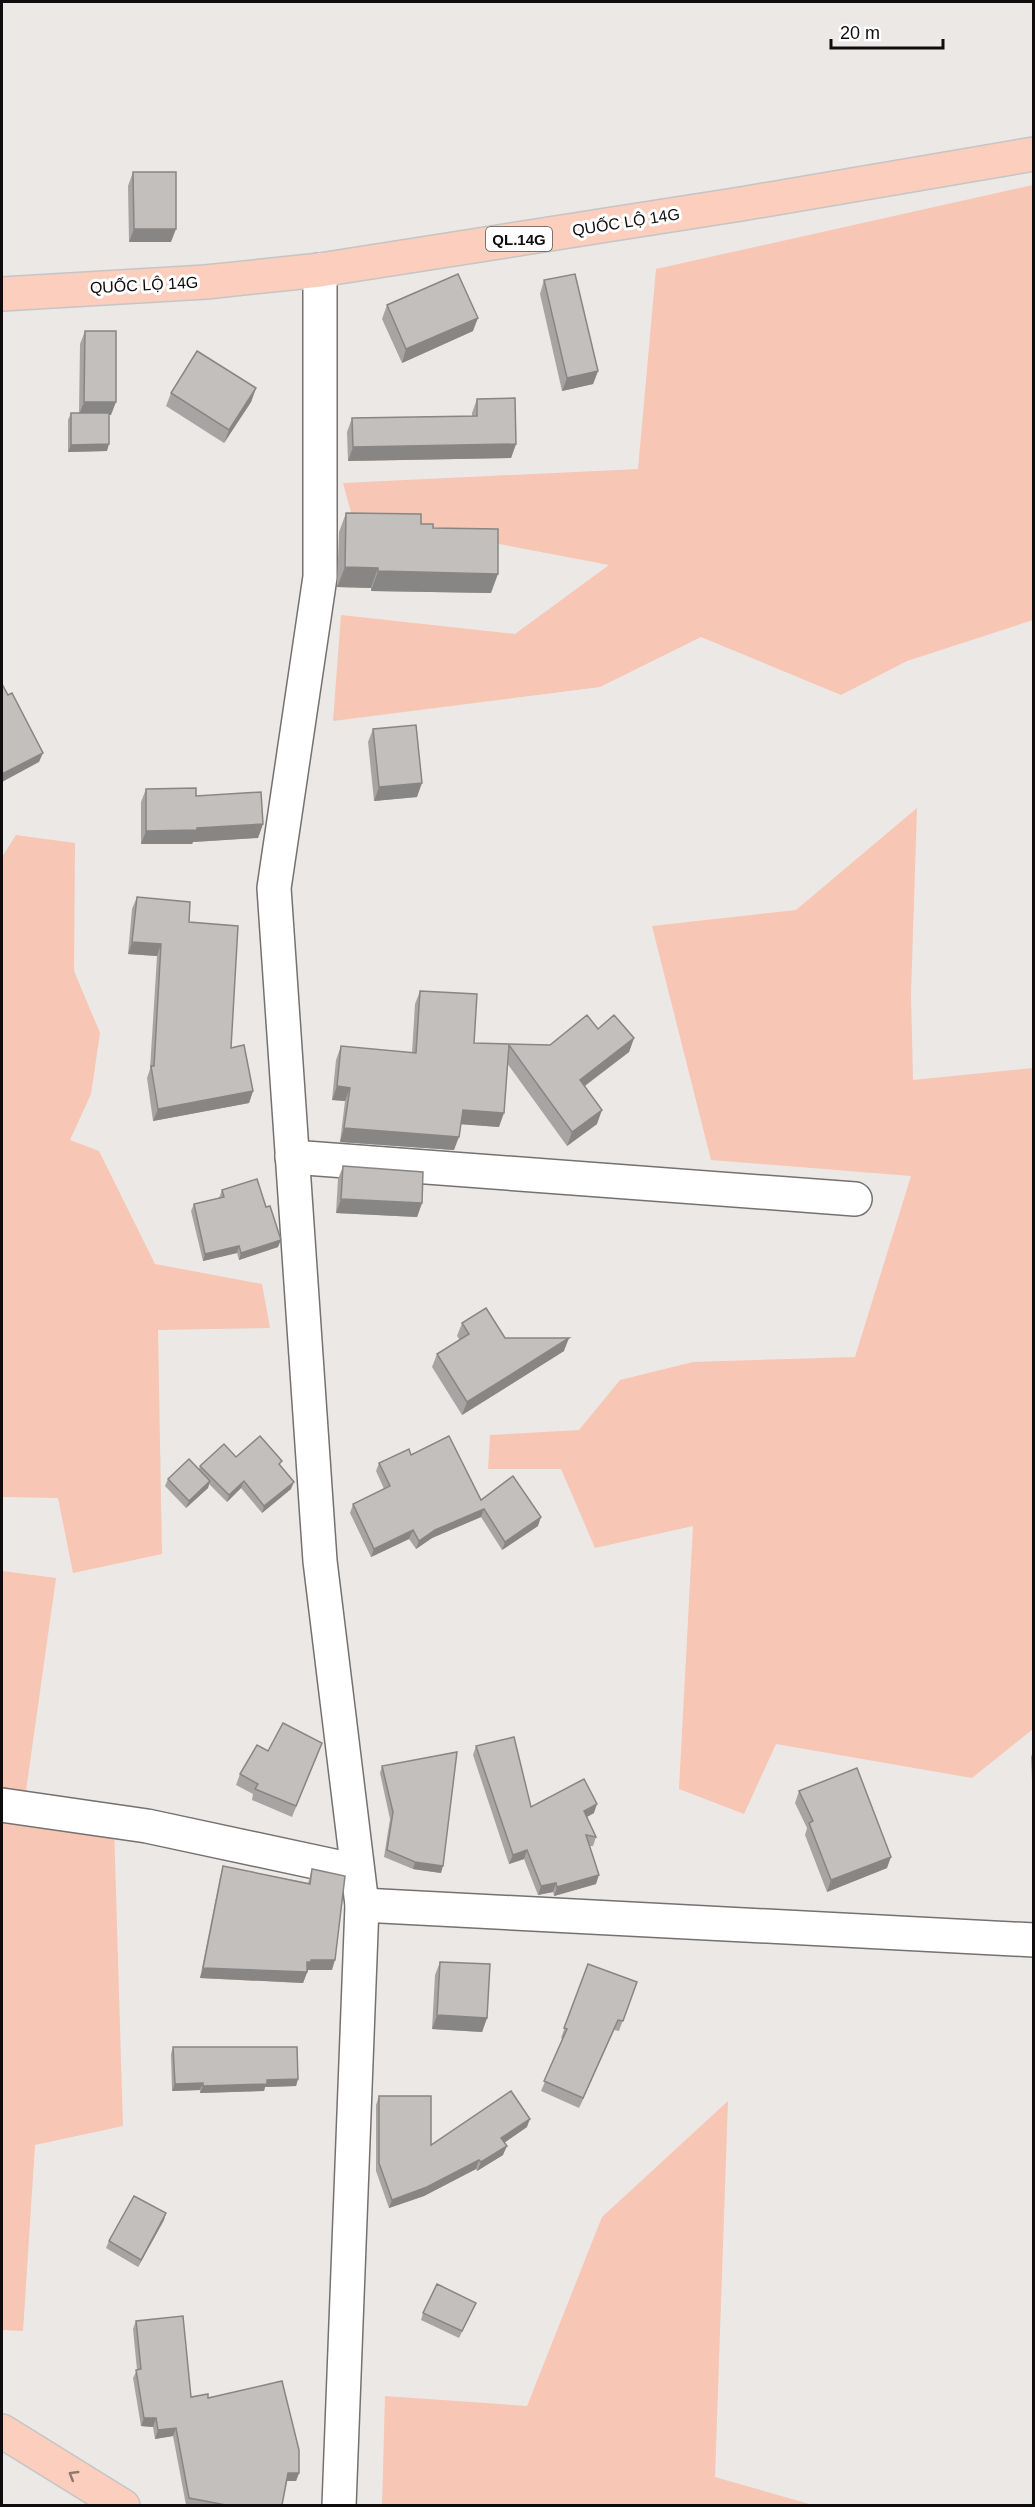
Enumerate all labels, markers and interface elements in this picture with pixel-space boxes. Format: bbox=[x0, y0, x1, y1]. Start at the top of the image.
scale bar bbox=[831, 12, 944, 50]
text: 20 m bbox=[840, 23, 880, 43]
street label: QUỐC LỘ 14G bbox=[571, 203, 681, 239]
road number: QL.14G bbox=[486, 227, 552, 251]
street label: QUỐC LỘ 14G bbox=[89, 272, 199, 296]
one-way arrow bbox=[69, 2471, 79, 2483]

